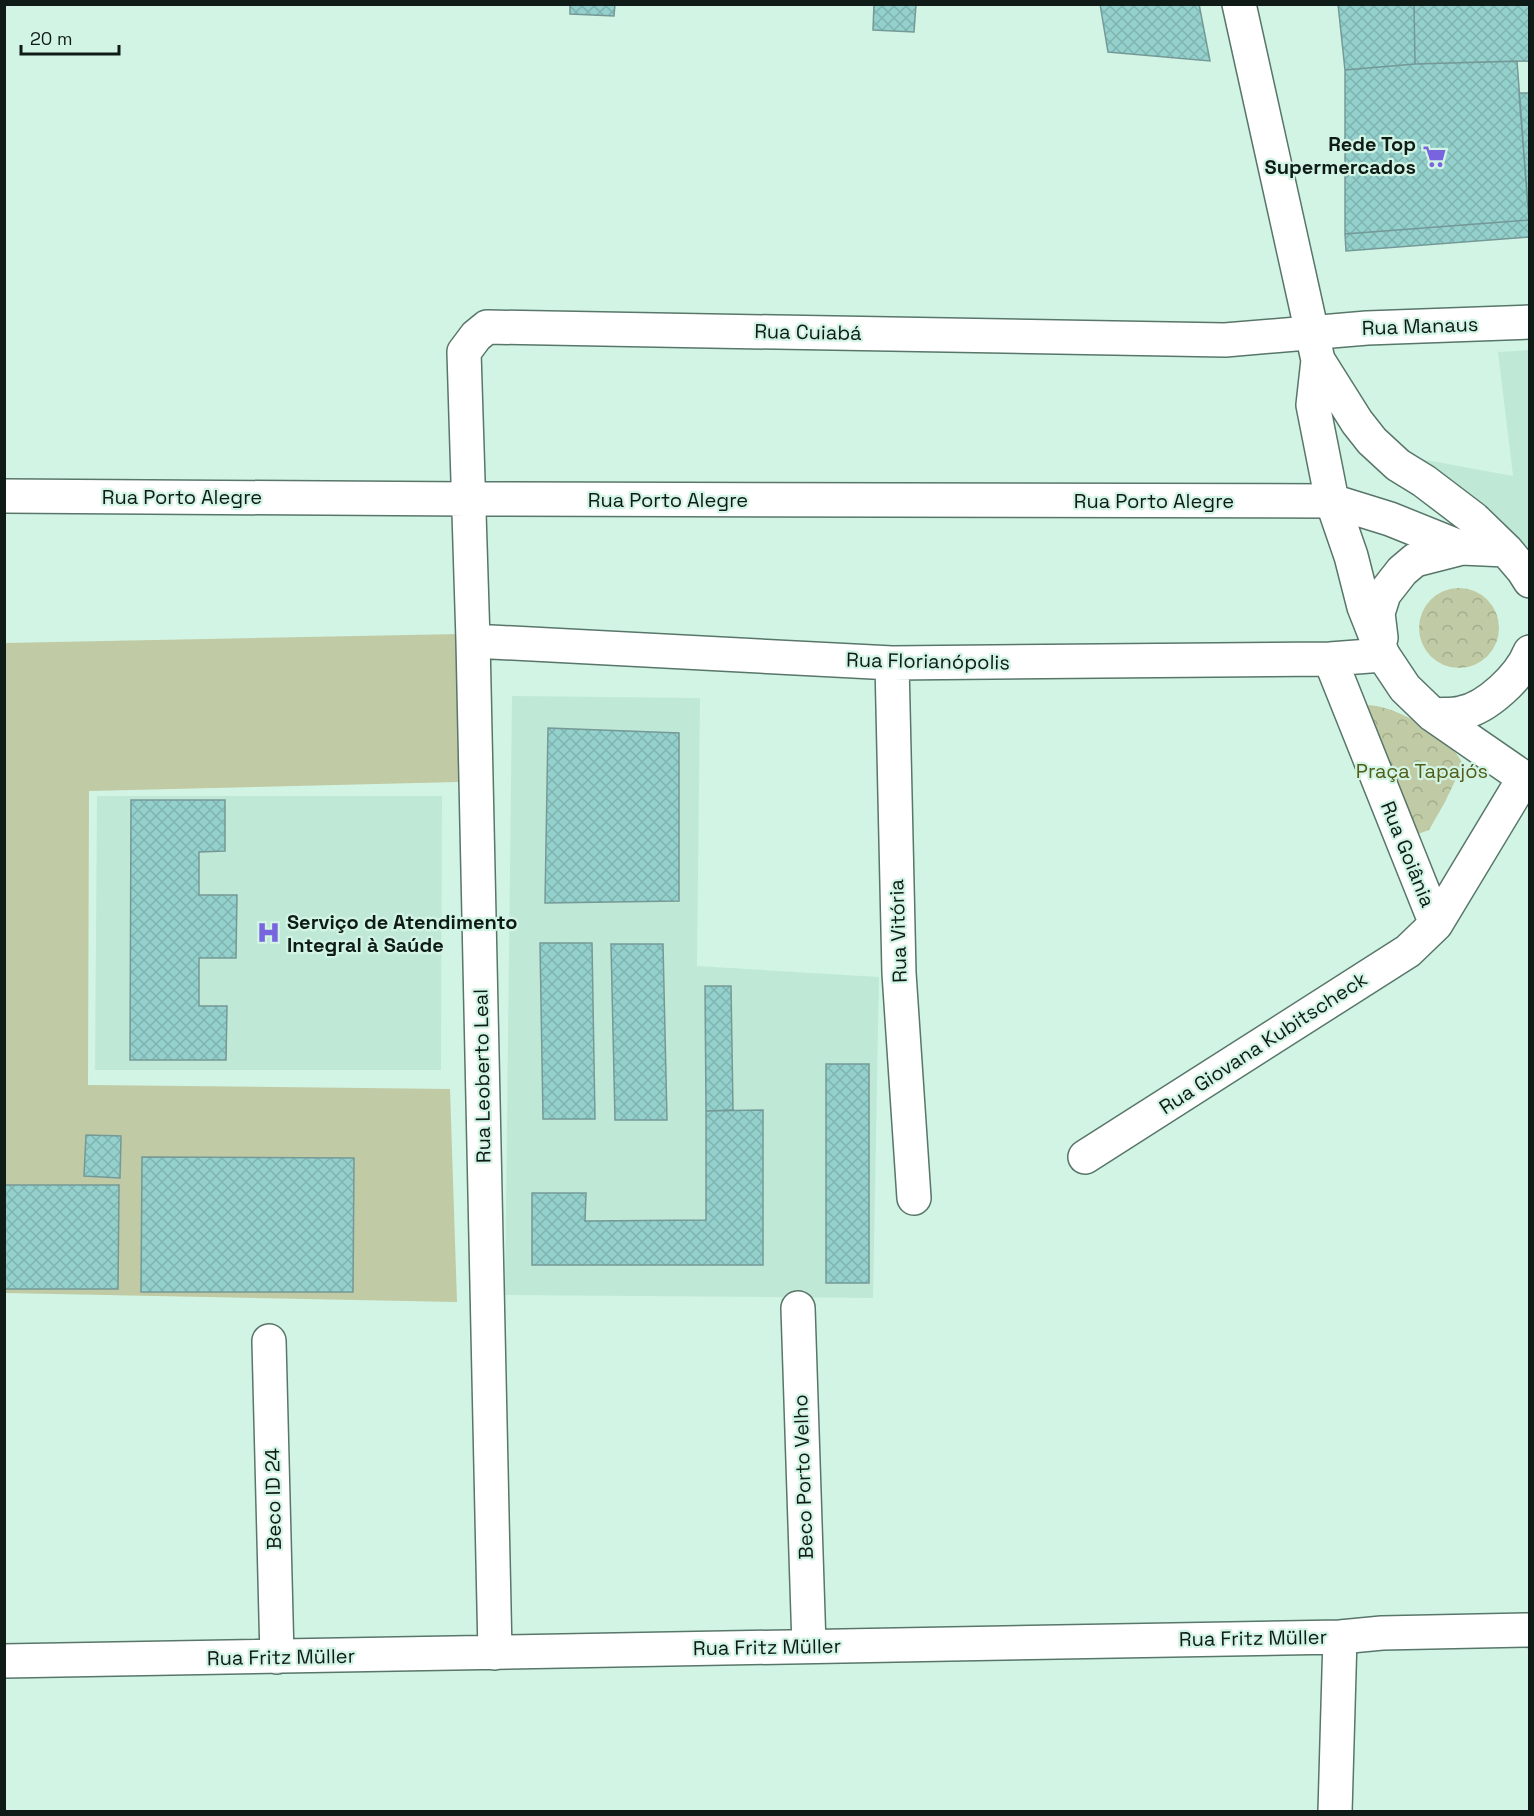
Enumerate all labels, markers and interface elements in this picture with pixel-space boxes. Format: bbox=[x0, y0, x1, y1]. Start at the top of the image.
scale bar bbox=[21, 18, 118, 56]
text: 20 m bbox=[30, 27, 73, 50]
place label: Rede Top Supermercados bbox=[1265, 131, 1416, 180]
supermarket icon: Rede Top Supermercados bbox=[1421, 143, 1447, 169]
street label: Rua Manaus bbox=[1361, 311, 1479, 341]
street label: Rua Cuiabá bbox=[754, 318, 862, 346]
street label: Rua Porto Alegre bbox=[102, 484, 262, 510]
street label: Rua Porto Alegre bbox=[588, 487, 748, 513]
street label: Rua Porto Alegre bbox=[1074, 488, 1234, 514]
street label: Rua Florianópolis bbox=[846, 647, 1010, 675]
park label: Praça Tapajós bbox=[1356, 758, 1488, 784]
street label: Rua Goiânia bbox=[1375, 797, 1441, 911]
street label: Rua Vitória bbox=[883, 879, 913, 983]
place label: Serviço de Atendimento Integral à Saúde bbox=[287, 909, 518, 958]
hospital icon: Serviço de Atendimento Integral à Saúde bbox=[256, 920, 282, 946]
street label: Rua Giovana Kubitscheck bbox=[1154, 966, 1372, 1120]
street label: Rua Leoberto Leal bbox=[467, 989, 497, 1163]
street label: Beco Porto Velho bbox=[787, 1394, 819, 1560]
street label: Beco ID 24 bbox=[259, 1448, 287, 1550]
street label: Rua Fritz Müller bbox=[1179, 1624, 1327, 1652]
street label: Rua Fritz Müller bbox=[693, 1633, 841, 1661]
street label: Rua Fritz Müller bbox=[207, 1643, 355, 1671]

